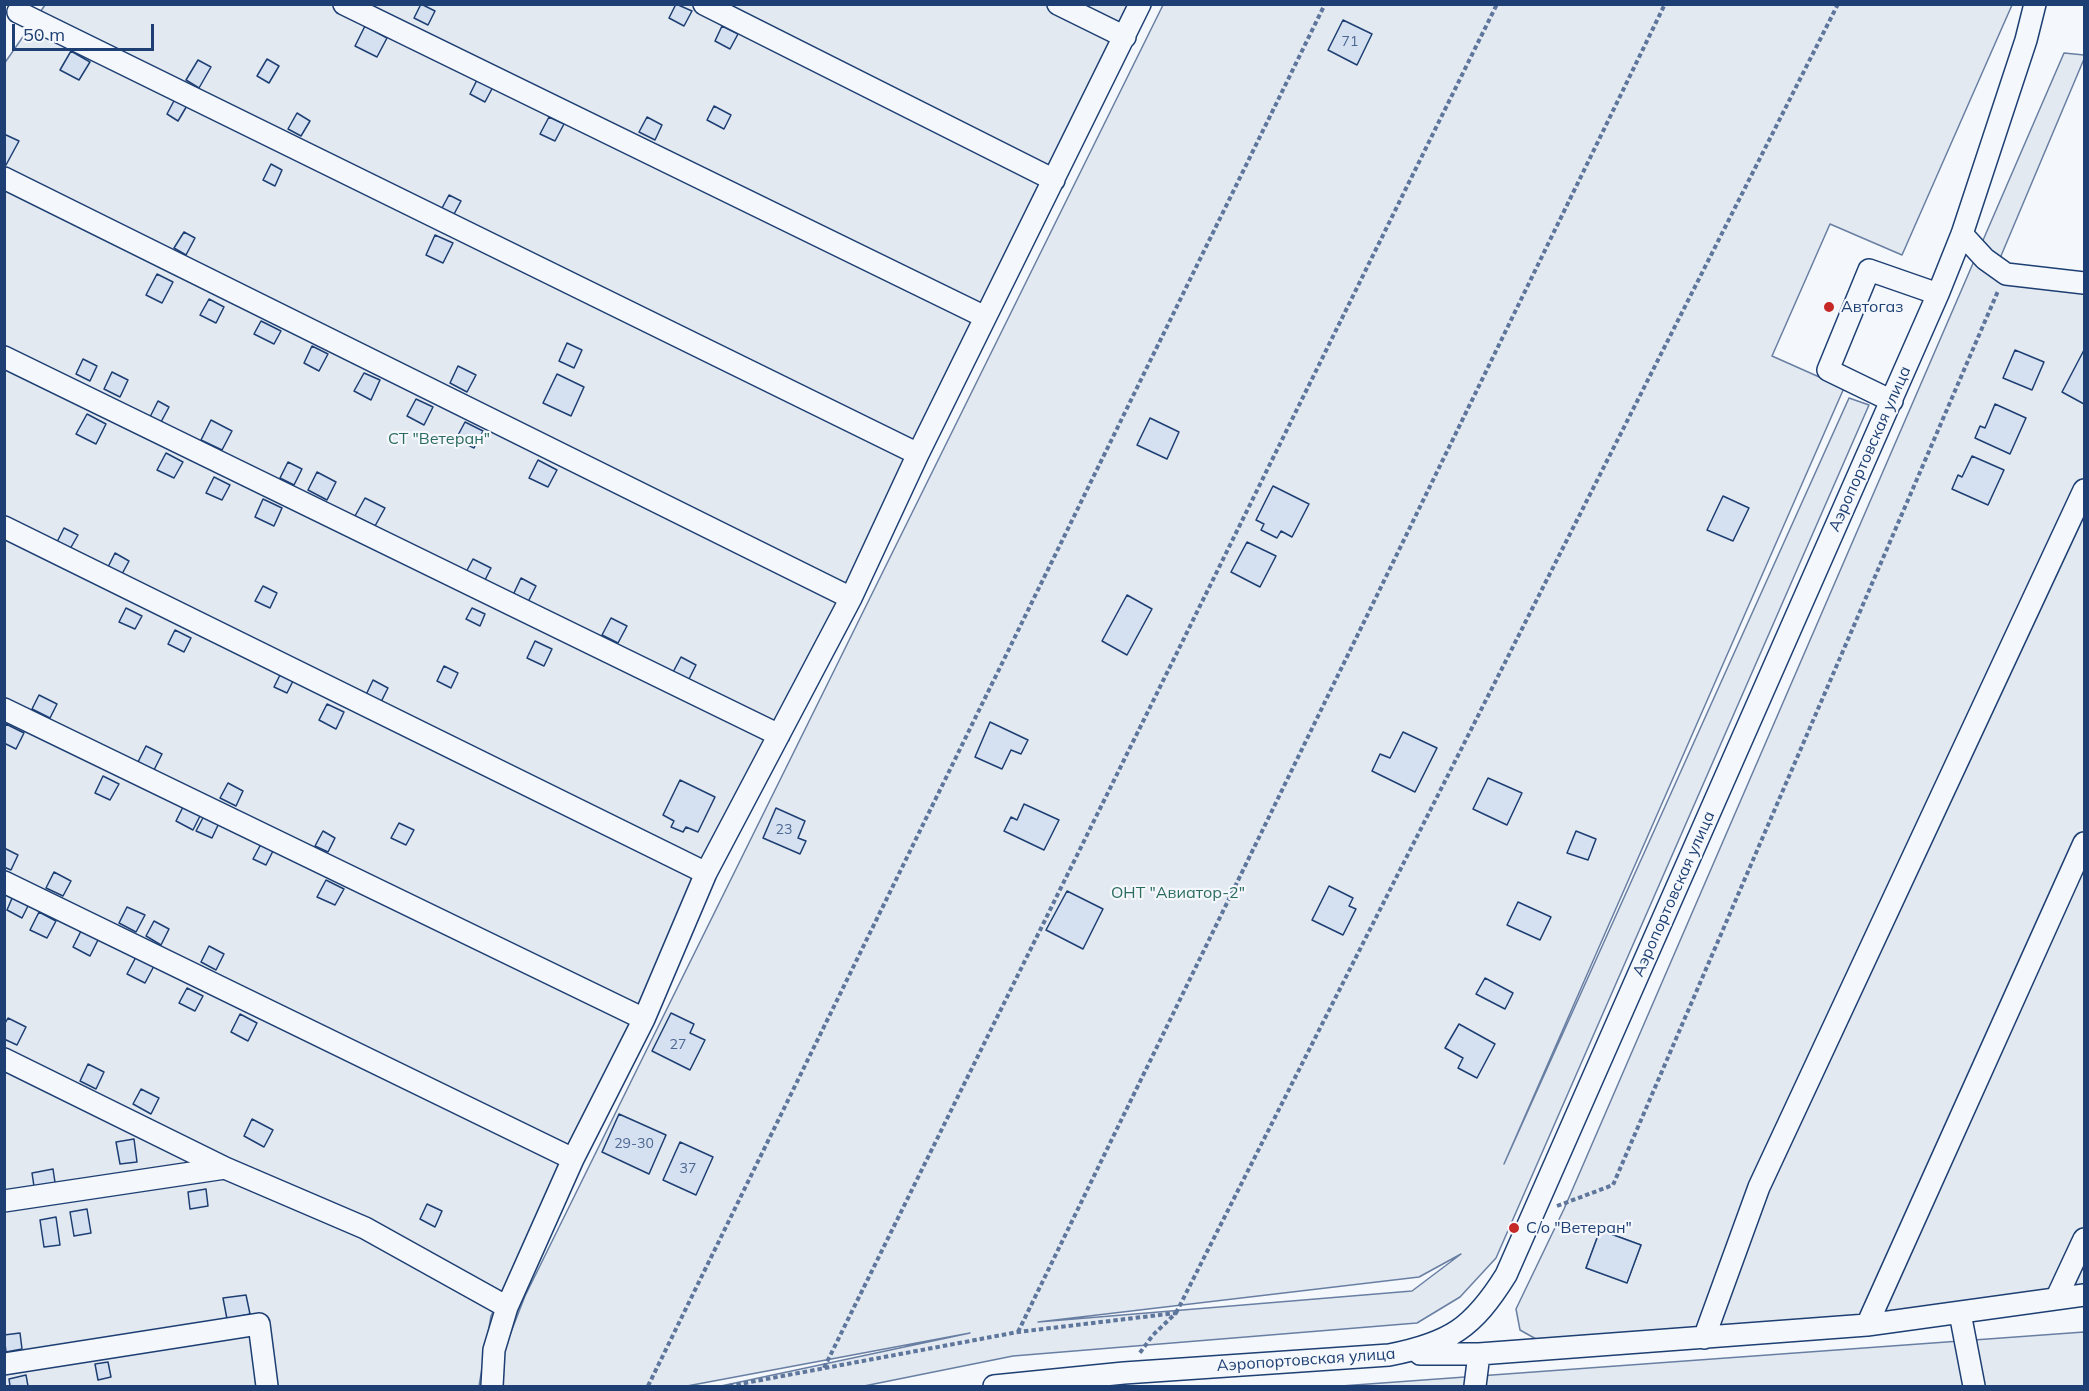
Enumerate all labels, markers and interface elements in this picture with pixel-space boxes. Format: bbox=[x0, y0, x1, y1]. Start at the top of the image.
scale bar bbox=[15, 12, 158, 50]
text: 50 m bbox=[23, 23, 65, 46]
house number: 71 bbox=[1342, 34, 1358, 50]
place label: Автогаз bbox=[1841, 297, 1903, 317]
marker: Автогаз bbox=[1822, 300, 1836, 314]
street label: Аэропортовская улица bbox=[1825, 363, 1915, 535]
park label: СТ "Ветеран" bbox=[388, 429, 490, 449]
street label: Аэропортовская улица bbox=[1629, 808, 1719, 980]
house number: 23 bbox=[776, 822, 792, 838]
park label: ОНТ "Авиатор-2" bbox=[1111, 883, 1245, 903]
house number: 27 bbox=[670, 1037, 686, 1053]
house number: 29-30 bbox=[614, 1136, 654, 1152]
house number: 37 bbox=[680, 1161, 696, 1177]
place label: С/о "Ветеран" bbox=[1526, 1218, 1632, 1238]
marker: С/о "Ветеран" bbox=[1507, 1221, 1521, 1235]
street label: Аэропортовская улица bbox=[1216, 1344, 1396, 1376]

